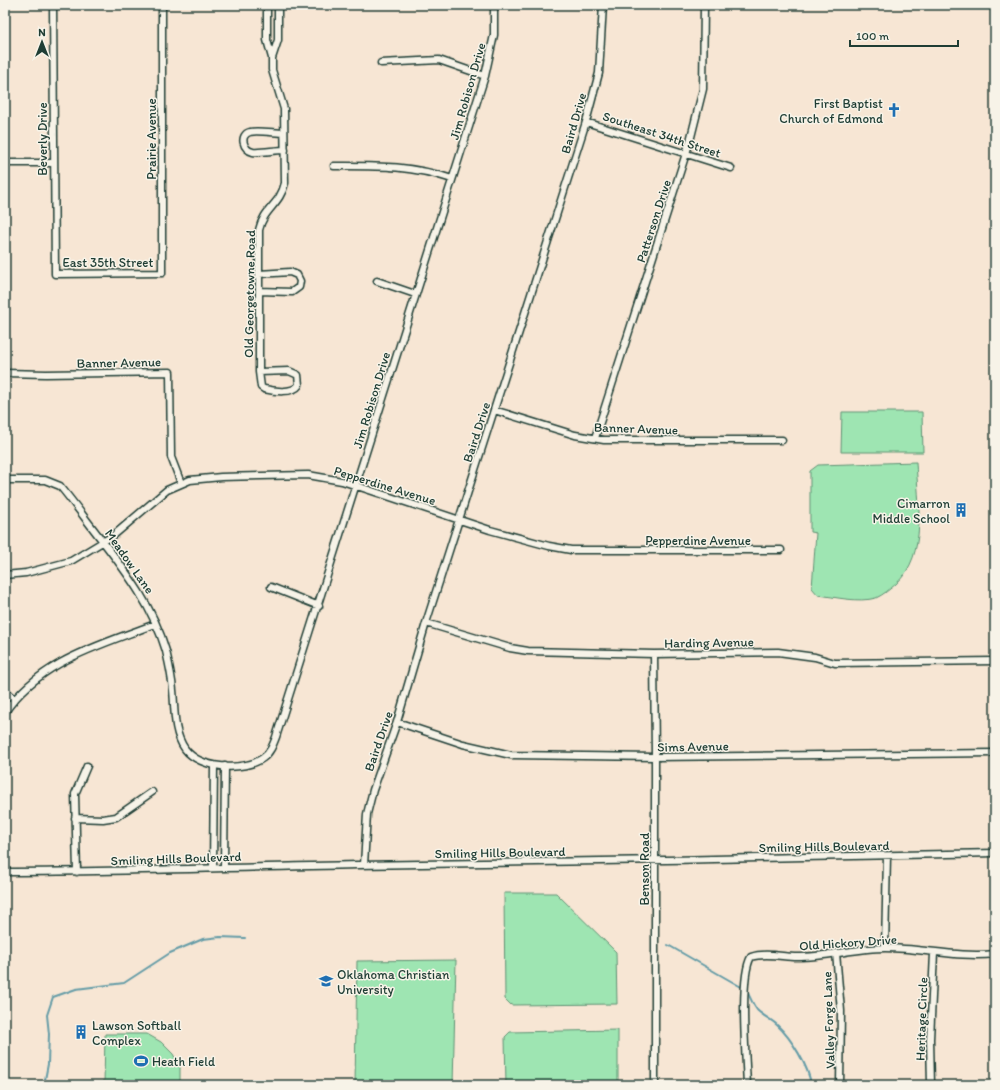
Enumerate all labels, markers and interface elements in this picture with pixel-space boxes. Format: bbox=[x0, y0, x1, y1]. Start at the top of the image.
north arrow bbox=[22, 22, 62, 62]
scale bar bbox=[850, 22, 958, 48]
text: N bbox=[38, 26, 46, 39]
text: 100 m bbox=[856, 29, 889, 43]
street label: Jim Robison Drive bbox=[446, 41, 488, 141]
street label: Baird Drive bbox=[558, 91, 589, 155]
place label: First Baptist Church of Edmond bbox=[779, 96, 883, 126]
street label: Prairie Avenue bbox=[144, 98, 159, 180]
street label: Beverly Drive bbox=[35, 102, 50, 176]
church icon: First Baptist Church of Edmond bbox=[886, 102, 902, 118]
street label: Southeast 34th Street bbox=[601, 108, 723, 161]
street label: Patterson Drive bbox=[633, 178, 674, 265]
street label: Old Georgetowne Road bbox=[241, 230, 258, 358]
street label: East 35th Street bbox=[63, 255, 154, 270]
street label: Jim Robison Drive bbox=[350, 350, 393, 450]
street label: Banner Avenue bbox=[77, 354, 161, 371]
street label: Baird Drive bbox=[460, 400, 493, 464]
street label: Banner Avenue bbox=[594, 420, 678, 437]
street label: Pepperdine Avenue bbox=[332, 463, 438, 508]
place label: Cimarron Middle School bbox=[873, 496, 951, 526]
building icon: Cimarron Middle School bbox=[953, 502, 969, 518]
street label: Meadow Lane bbox=[102, 526, 157, 596]
street label: Pepperdine Avenue bbox=[645, 533, 751, 548]
street label: Harding Avenue bbox=[664, 634, 754, 651]
street label: Baird Drive bbox=[361, 709, 396, 773]
street label: Sims Avenue bbox=[657, 738, 729, 755]
street label: Benson Road bbox=[637, 832, 652, 906]
street label: Smiling Hills Boulevard bbox=[759, 838, 890, 855]
street label: Smiling Hills Boulevard bbox=[435, 844, 566, 861]
street label: Smiling Hills Boulevard bbox=[110, 849, 242, 868]
street label: Old Hickory Drive bbox=[799, 932, 897, 953]
place label: Oklahoma Christian University bbox=[337, 967, 450, 997]
street label: Valley Forge Lane bbox=[819, 971, 838, 1069]
school or university icon: Oklahoma Christian University bbox=[318, 973, 334, 989]
street label: Heritage Circle bbox=[913, 977, 930, 1061]
place label: Lawson Softball Complex bbox=[92, 1018, 182, 1048]
building icon: Lawson Softball Complex bbox=[73, 1024, 89, 1040]
sports icon: Heath Field bbox=[133, 1053, 149, 1069]
place label: Heath Field bbox=[152, 1054, 215, 1069]

